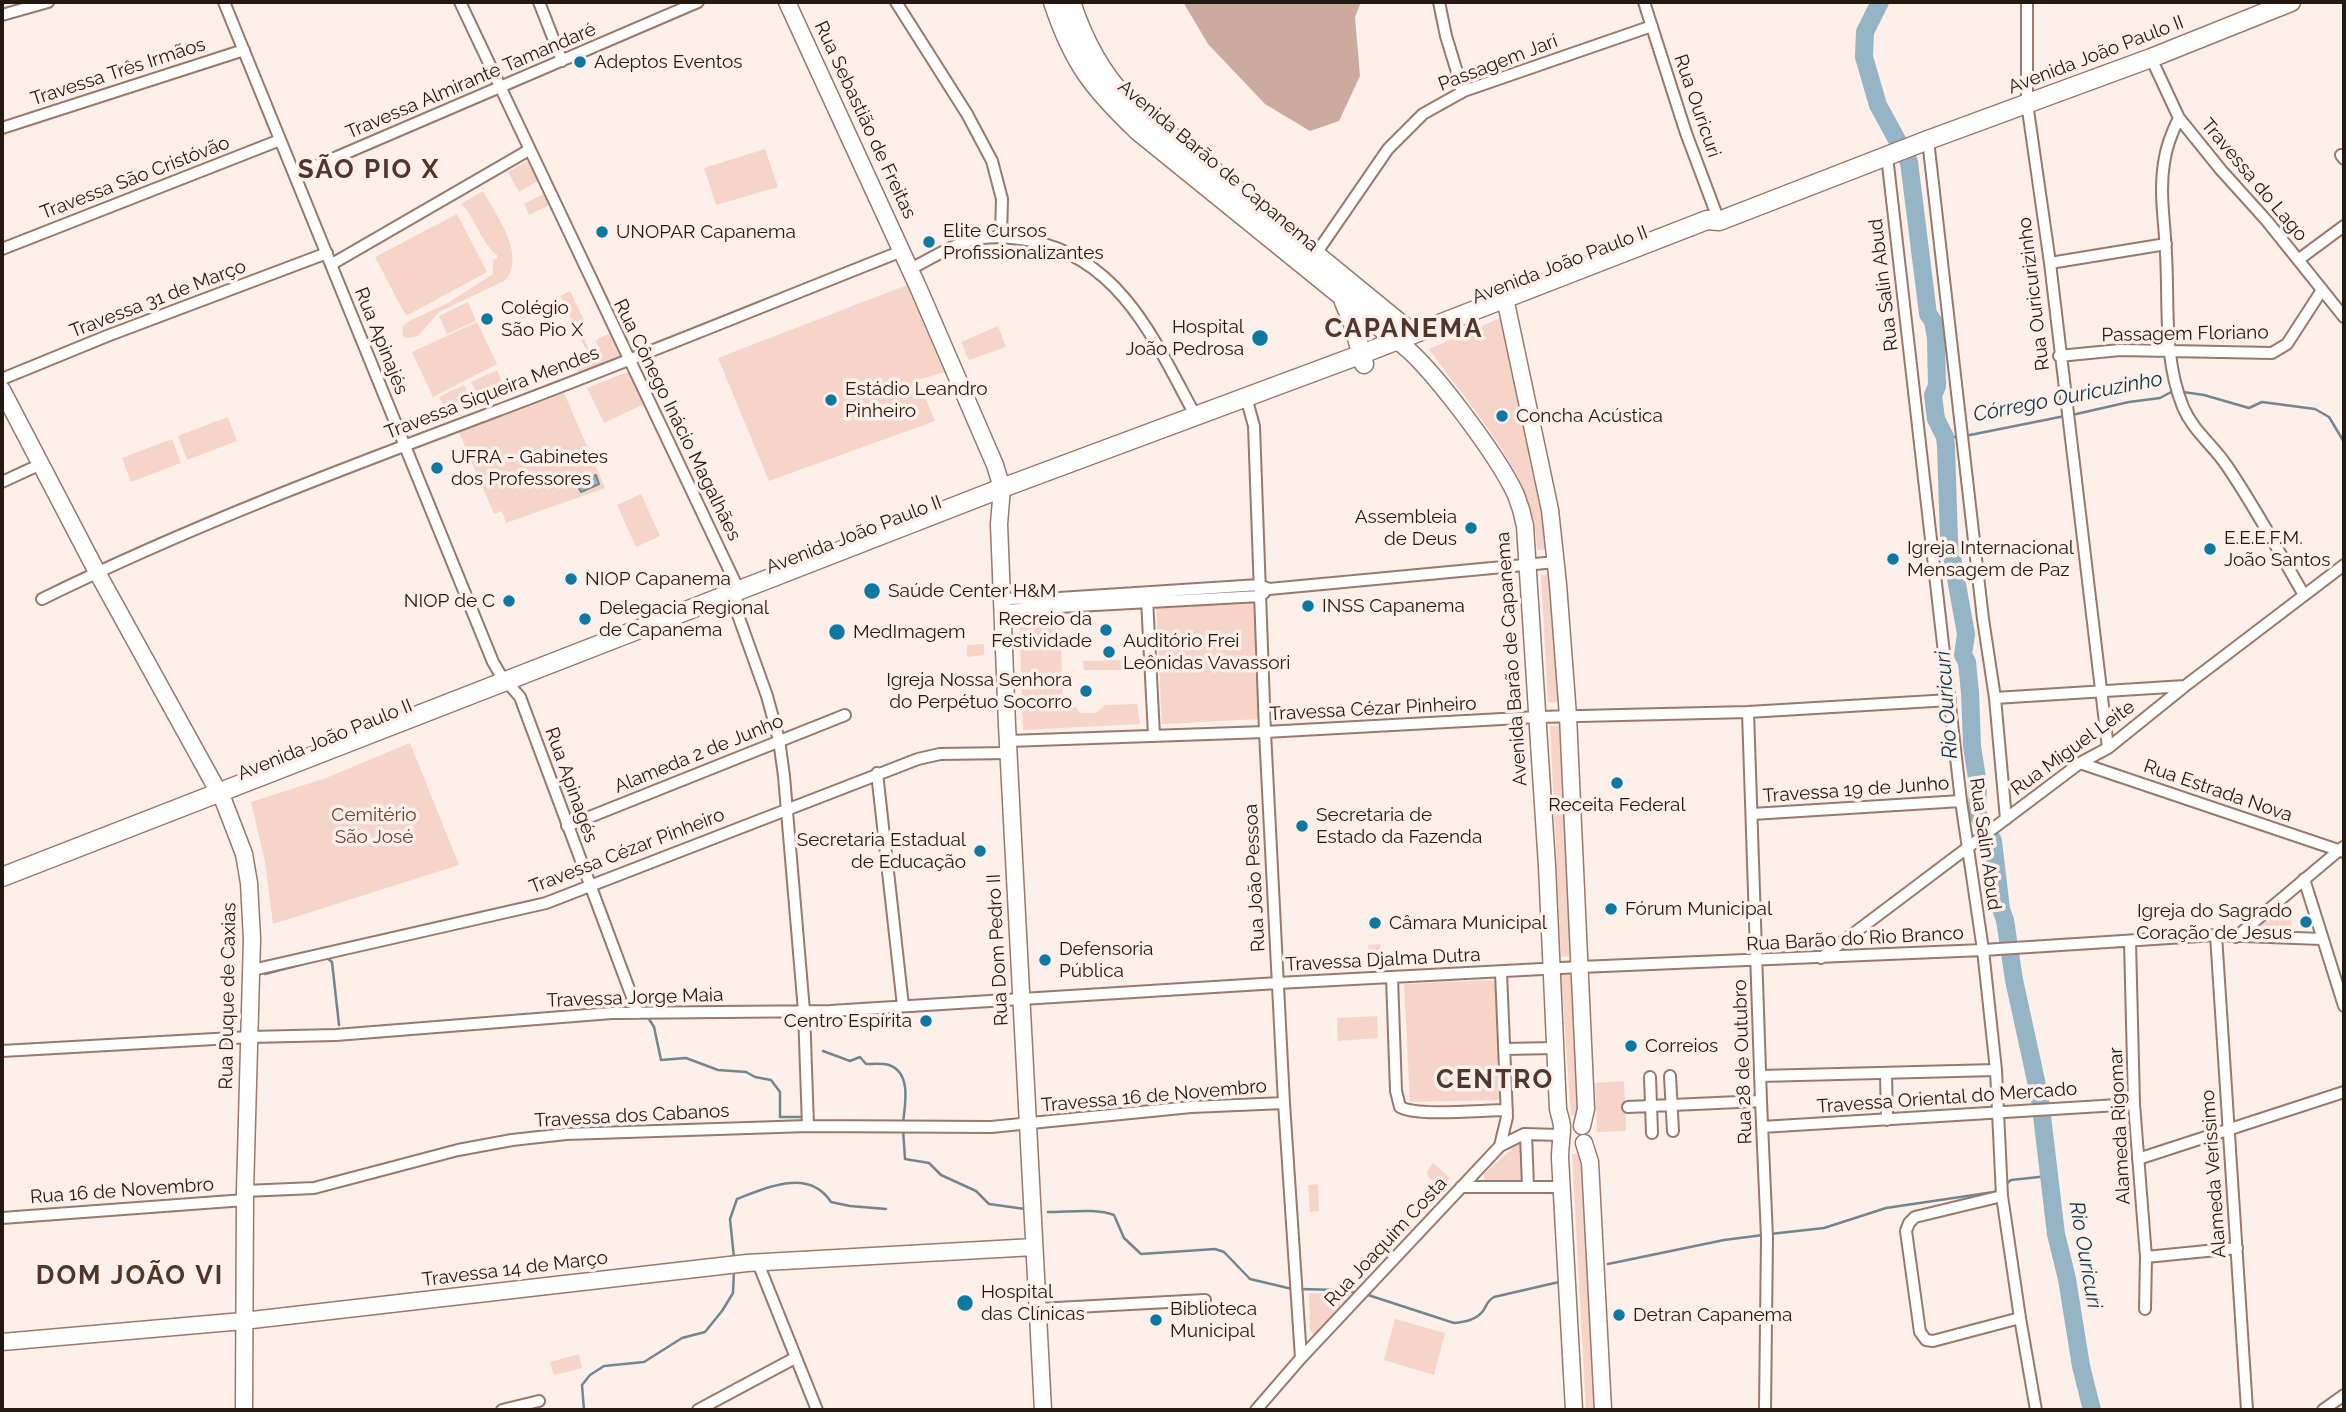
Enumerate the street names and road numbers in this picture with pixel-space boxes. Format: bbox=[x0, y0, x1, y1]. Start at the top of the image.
street label: Avenida João Paulo II bbox=[2005, 11, 2187, 99]
street label: Travessa Almirante Tamandaré bbox=[343, 18, 599, 144]
street label: Rua Sebastião de Freitas bbox=[809, 18, 921, 222]
street label: Passagem Jarí bbox=[1435, 30, 1561, 96]
street label: Travessa Três Irmãos bbox=[28, 33, 208, 111]
street label: Rua Ouricuri bbox=[1669, 51, 1725, 161]
street label: Avenida Barão de Capanema bbox=[1113, 75, 1323, 257]
street label: Travessa do Lago bbox=[2196, 114, 2312, 246]
street label: Travessa São Cristóvão bbox=[37, 131, 233, 225]
street label: Rua Ouricurizinho bbox=[2013, 216, 2055, 372]
street label: Rua Salin Abud bbox=[1865, 217, 1903, 353]
street label: Avenida João Paulo II bbox=[1469, 221, 1651, 309]
street label: Travessa 31 de Março bbox=[67, 255, 249, 343]
street label: Rua Apinajés bbox=[349, 284, 413, 398]
street label: Rua Cônego Inácio Magalhães bbox=[608, 295, 746, 545]
street label: Passagem Floriano bbox=[2101, 321, 2269, 347]
street label: Travessa Siqueira Mendes bbox=[382, 342, 602, 444]
street label: Avenida João Paulo II bbox=[763, 491, 945, 579]
street label: Avenida Barão de Capanema bbox=[1492, 531, 1532, 787]
street label: Travessa Cézar Pinheiro bbox=[1269, 692, 1477, 726]
street label: Avenida João Paulo II bbox=[234, 695, 416, 785]
street label: Rua Miguel Leite bbox=[2007, 695, 2139, 801]
street label: Alameda 2 de Junho bbox=[611, 710, 787, 798]
street label: Rua Apinagés bbox=[540, 724, 602, 846]
street label: Rua Estrada Nova bbox=[2141, 755, 2295, 827]
street label: Travessa 19 de Junho bbox=[1762, 772, 1950, 808]
street label: Rua Salin Abud bbox=[1964, 776, 2006, 912]
street label: Travessa Cézar Pinheiro bbox=[526, 803, 728, 899]
street label: Rua João Pessoa bbox=[1240, 803, 1270, 953]
street label: Rua Dom Pedro II bbox=[983, 873, 1013, 1027]
street label: Rua Duque de Caxias bbox=[215, 902, 241, 1090]
street label: Rua Barão do Rio Branco bbox=[1746, 922, 1964, 956]
street label: Travessa Djalma Dutra bbox=[1285, 944, 1481, 976]
street label: Rua 28 de Outubro bbox=[1729, 979, 1757, 1145]
street label: Travessa Jorge Maia bbox=[546, 984, 724, 1012]
street label: Alameda Rigomar bbox=[2104, 1047, 2136, 1205]
street label: Travessa 16 de Novembro bbox=[1040, 1075, 1268, 1117]
street label: Travessa Oriental do Mercado bbox=[1816, 1078, 2078, 1118]
street label: Alameda Verissimo bbox=[2197, 1089, 2231, 1259]
street label: Travessa dos Cabanos bbox=[534, 1100, 730, 1132]
street label: Rua Joaquim Costa bbox=[1320, 1172, 1452, 1312]
street label: Rua 16 de Novembro bbox=[29, 1173, 215, 1209]
street label: Travessa 14 de Março bbox=[421, 1246, 609, 1292]

